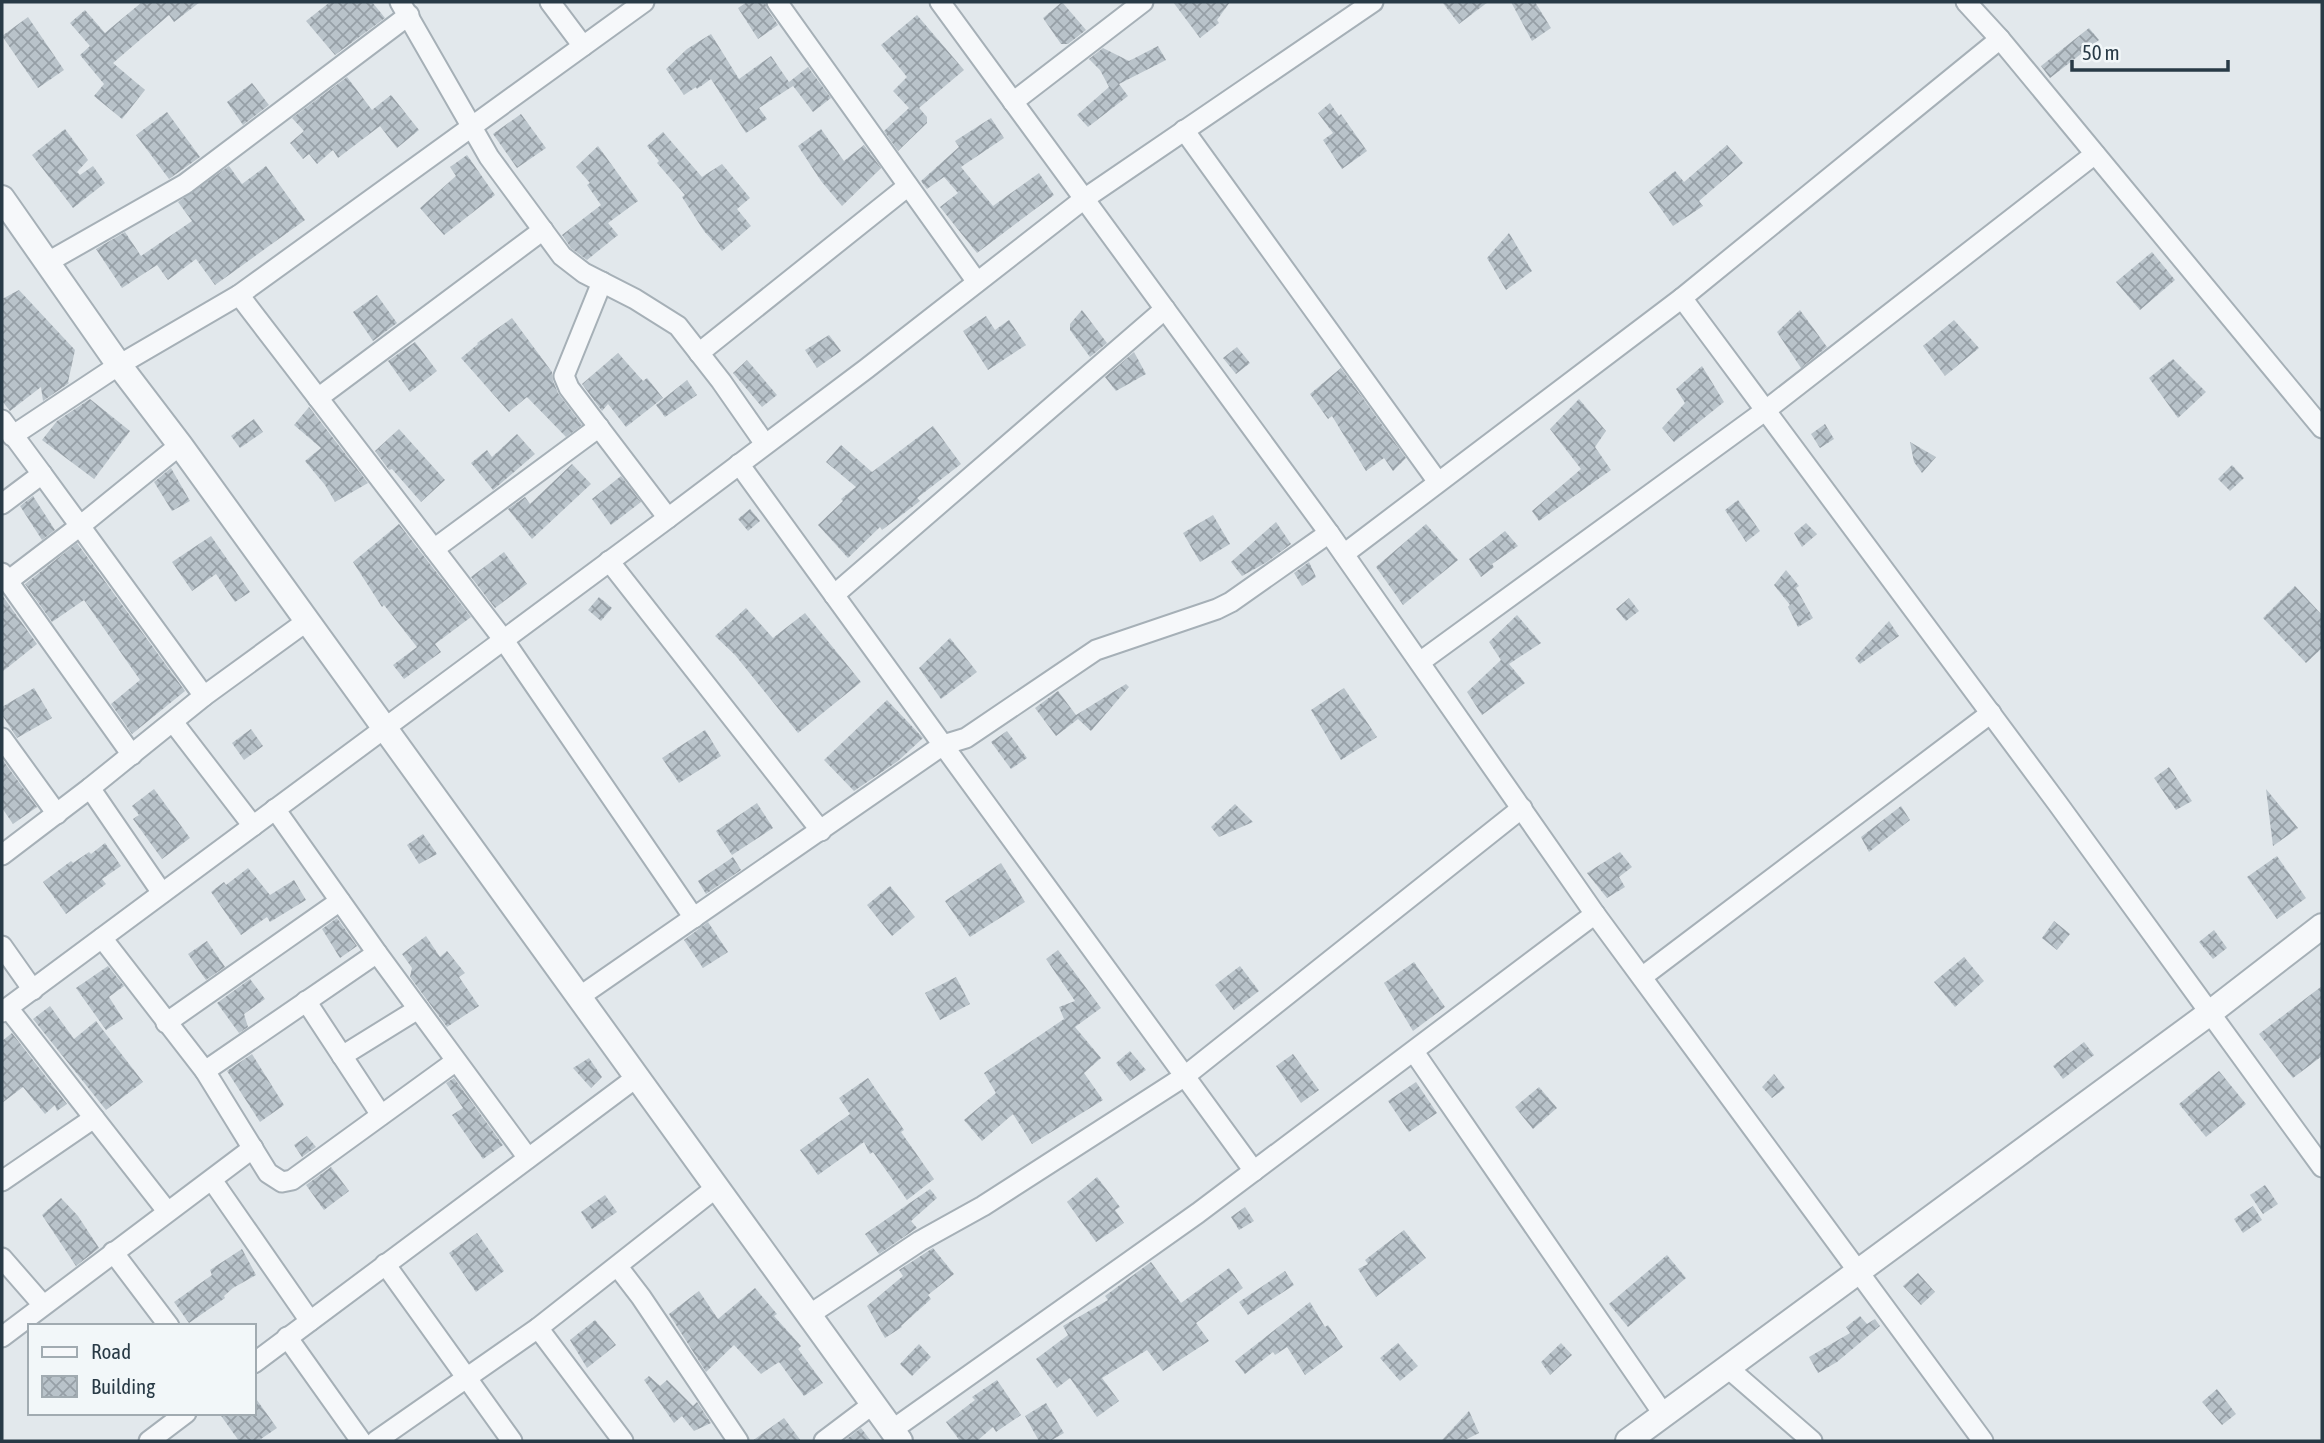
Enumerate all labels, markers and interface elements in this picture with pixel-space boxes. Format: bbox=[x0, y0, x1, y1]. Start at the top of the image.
scale bar bbox=[2072, 28, 2228, 72]
text: 50 m bbox=[2082, 40, 2120, 64]
legend bbox=[28, 1324, 256, 1415]
text: Road bbox=[91, 1339, 131, 1363]
text: Building bbox=[91, 1374, 155, 1398]

